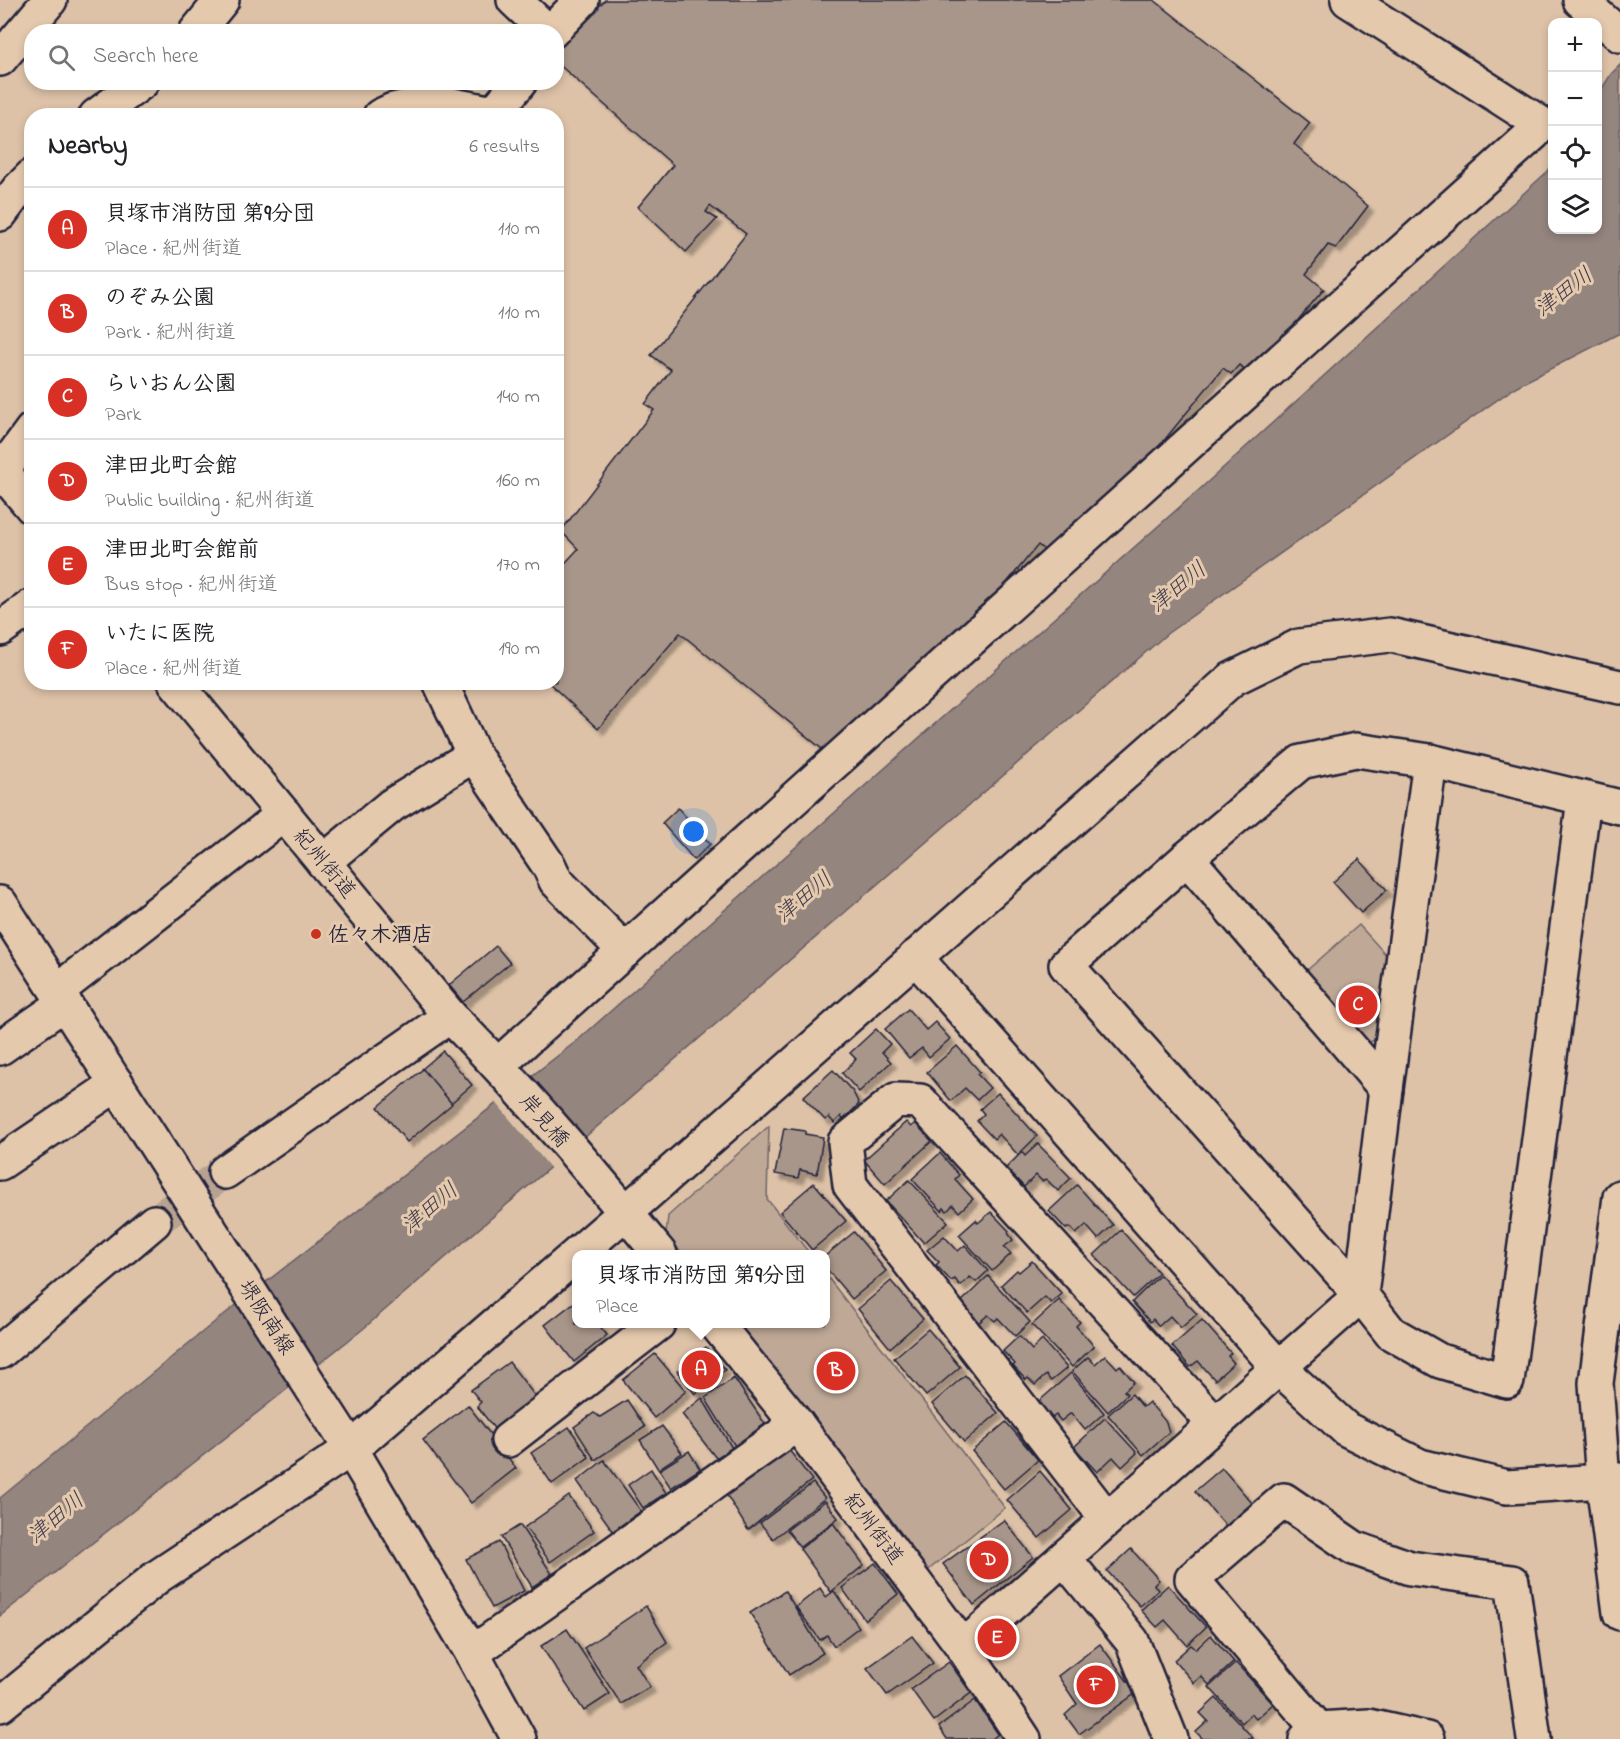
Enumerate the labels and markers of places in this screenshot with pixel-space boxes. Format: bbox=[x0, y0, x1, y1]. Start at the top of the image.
place label: 佐々木酒店 bbox=[328, 921, 433, 951]
marker: 佐々木酒店 bbox=[309, 927, 323, 941]
pin: C bbox=[1338, 982, 1378, 1028]
pin: A bbox=[682, 1348, 720, 1392]
pin: B bbox=[816, 1348, 856, 1394]
pin: D bbox=[970, 1538, 1008, 1582]
pin: E bbox=[978, 1616, 1016, 1660]
pin: F bbox=[1076, 1662, 1116, 1708]

